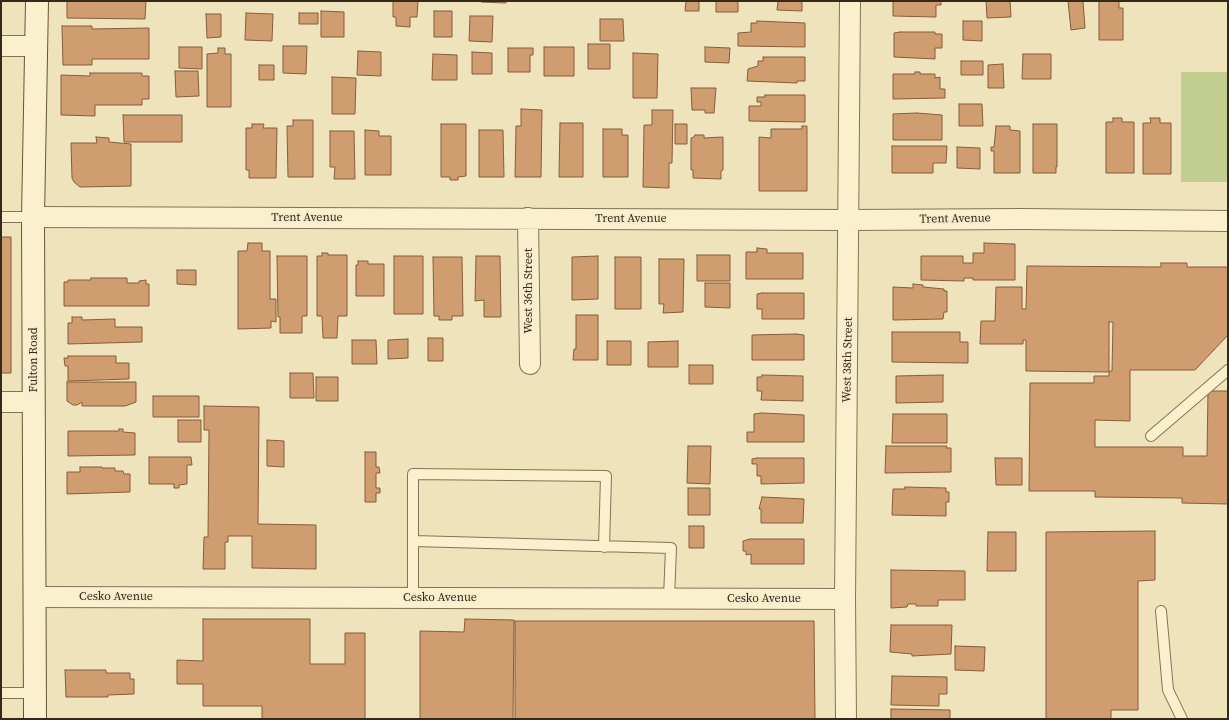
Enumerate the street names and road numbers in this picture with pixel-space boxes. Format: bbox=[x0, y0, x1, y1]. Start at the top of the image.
street label: Trent Avenue bbox=[271, 211, 343, 225]
street label: Trent Avenue bbox=[919, 211, 991, 227]
street label: Trent Avenue bbox=[595, 212, 667, 226]
street label: West 36th Street bbox=[522, 248, 536, 334]
street label: West 38th Street bbox=[840, 317, 856, 403]
street label: Fulton Road bbox=[27, 327, 41, 393]
street label: Cesko Avenue bbox=[79, 590, 153, 604]
street label: Cesko Avenue bbox=[403, 591, 477, 605]
street label: Cesko Avenue bbox=[727, 592, 801, 606]

